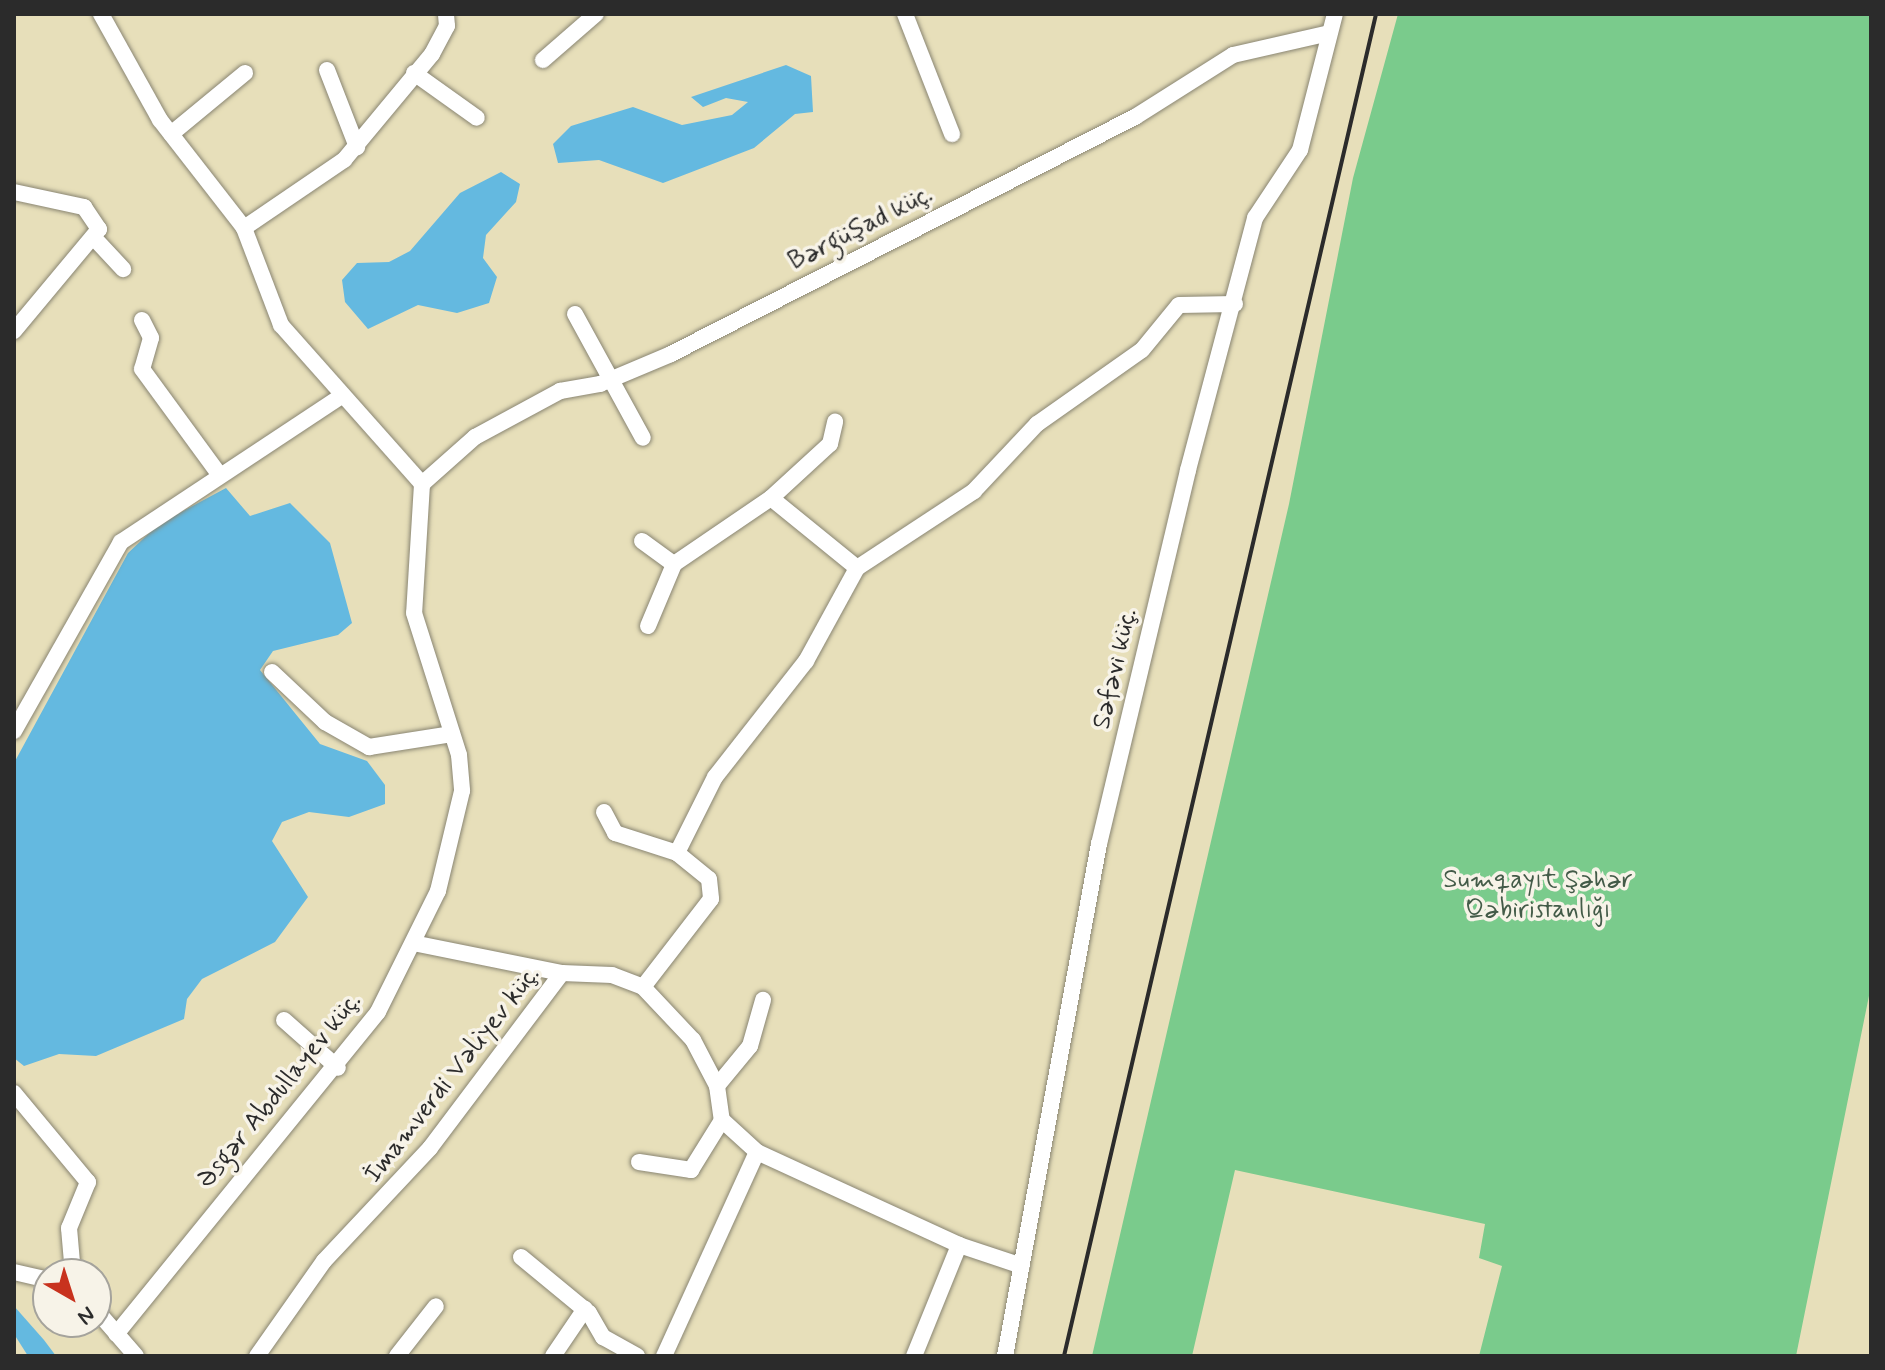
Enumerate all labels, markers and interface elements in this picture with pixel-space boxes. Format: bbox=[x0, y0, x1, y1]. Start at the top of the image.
street label: Bərgüşad küç. bbox=[784, 180, 938, 278]
street label: Səfəvi küç. bbox=[1087, 606, 1145, 732]
park label: Sumqayıt Şəhər Qəbiristanlığı bbox=[1443, 865, 1633, 926]
street label: İmamverdi Vəliyev küç. bbox=[359, 961, 547, 1189]
street label: Əsgər Abdullayev küç. bbox=[193, 989, 367, 1193]
north arrow bbox=[32, 1258, 112, 1338]
text: N bbox=[71, 1300, 100, 1331]

